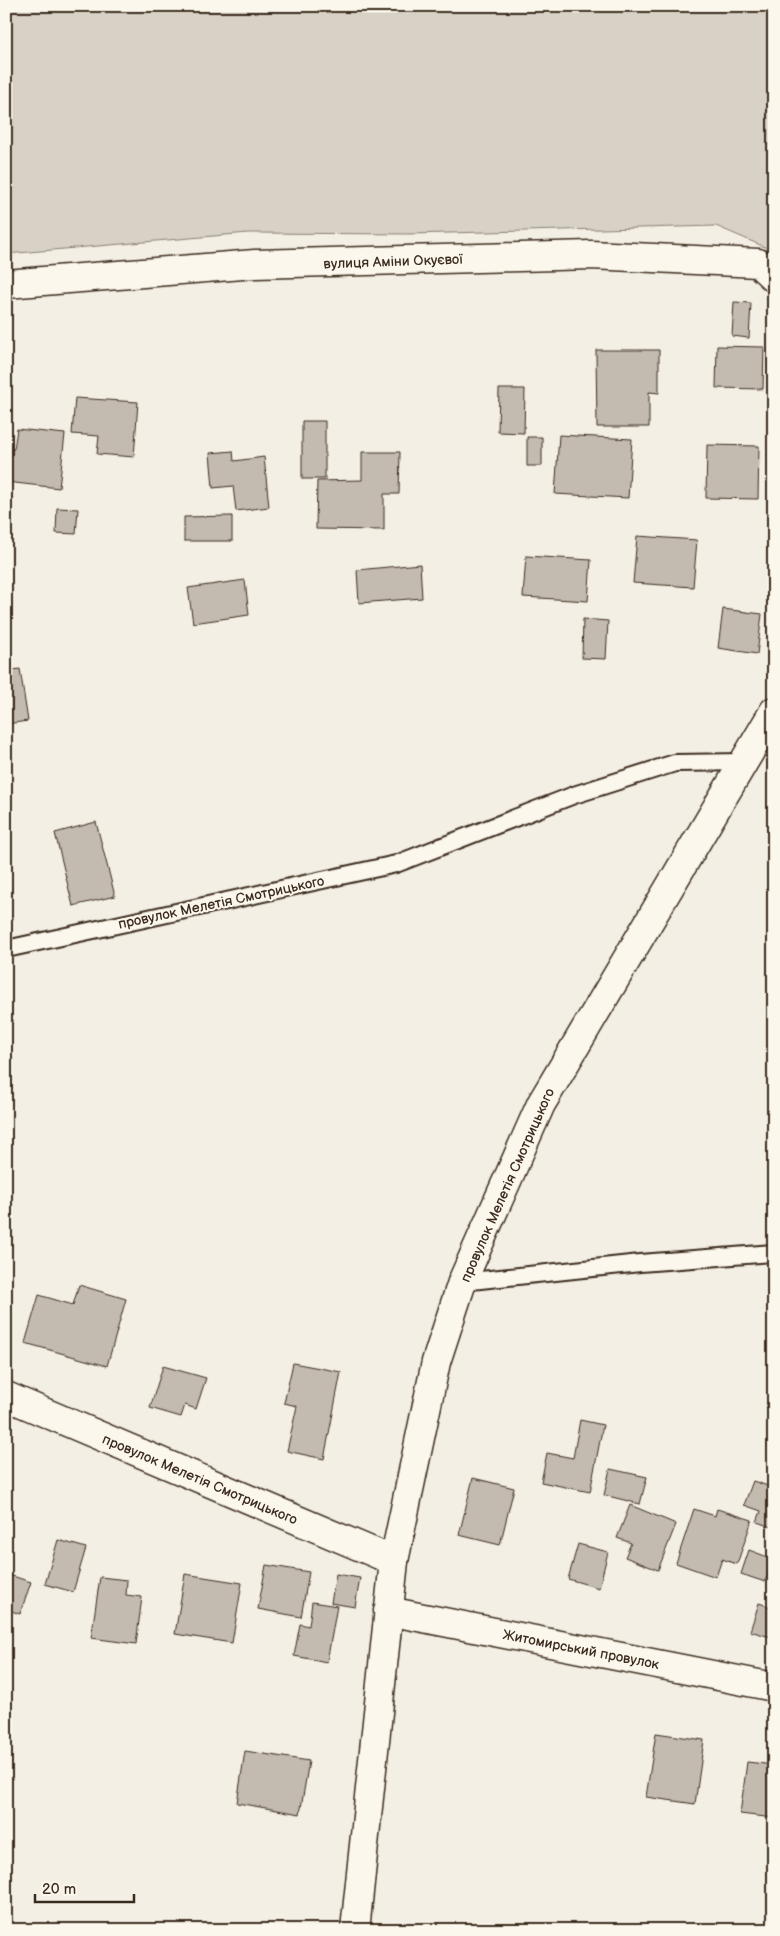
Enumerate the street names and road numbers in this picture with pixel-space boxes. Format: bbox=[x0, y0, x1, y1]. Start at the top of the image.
street label: вулиця Аміни Окуєвої bbox=[323, 251, 464, 272]
street label: провулок Мелетія Смотрицького bbox=[116, 872, 326, 933]
street label: провулок Мелетія Смотрицького bbox=[457, 1086, 558, 1285]
street label: провулок Мелетія Смотрицького bbox=[100, 1431, 300, 1528]
street label: Житомирський провулок bbox=[501, 1626, 661, 1673]

